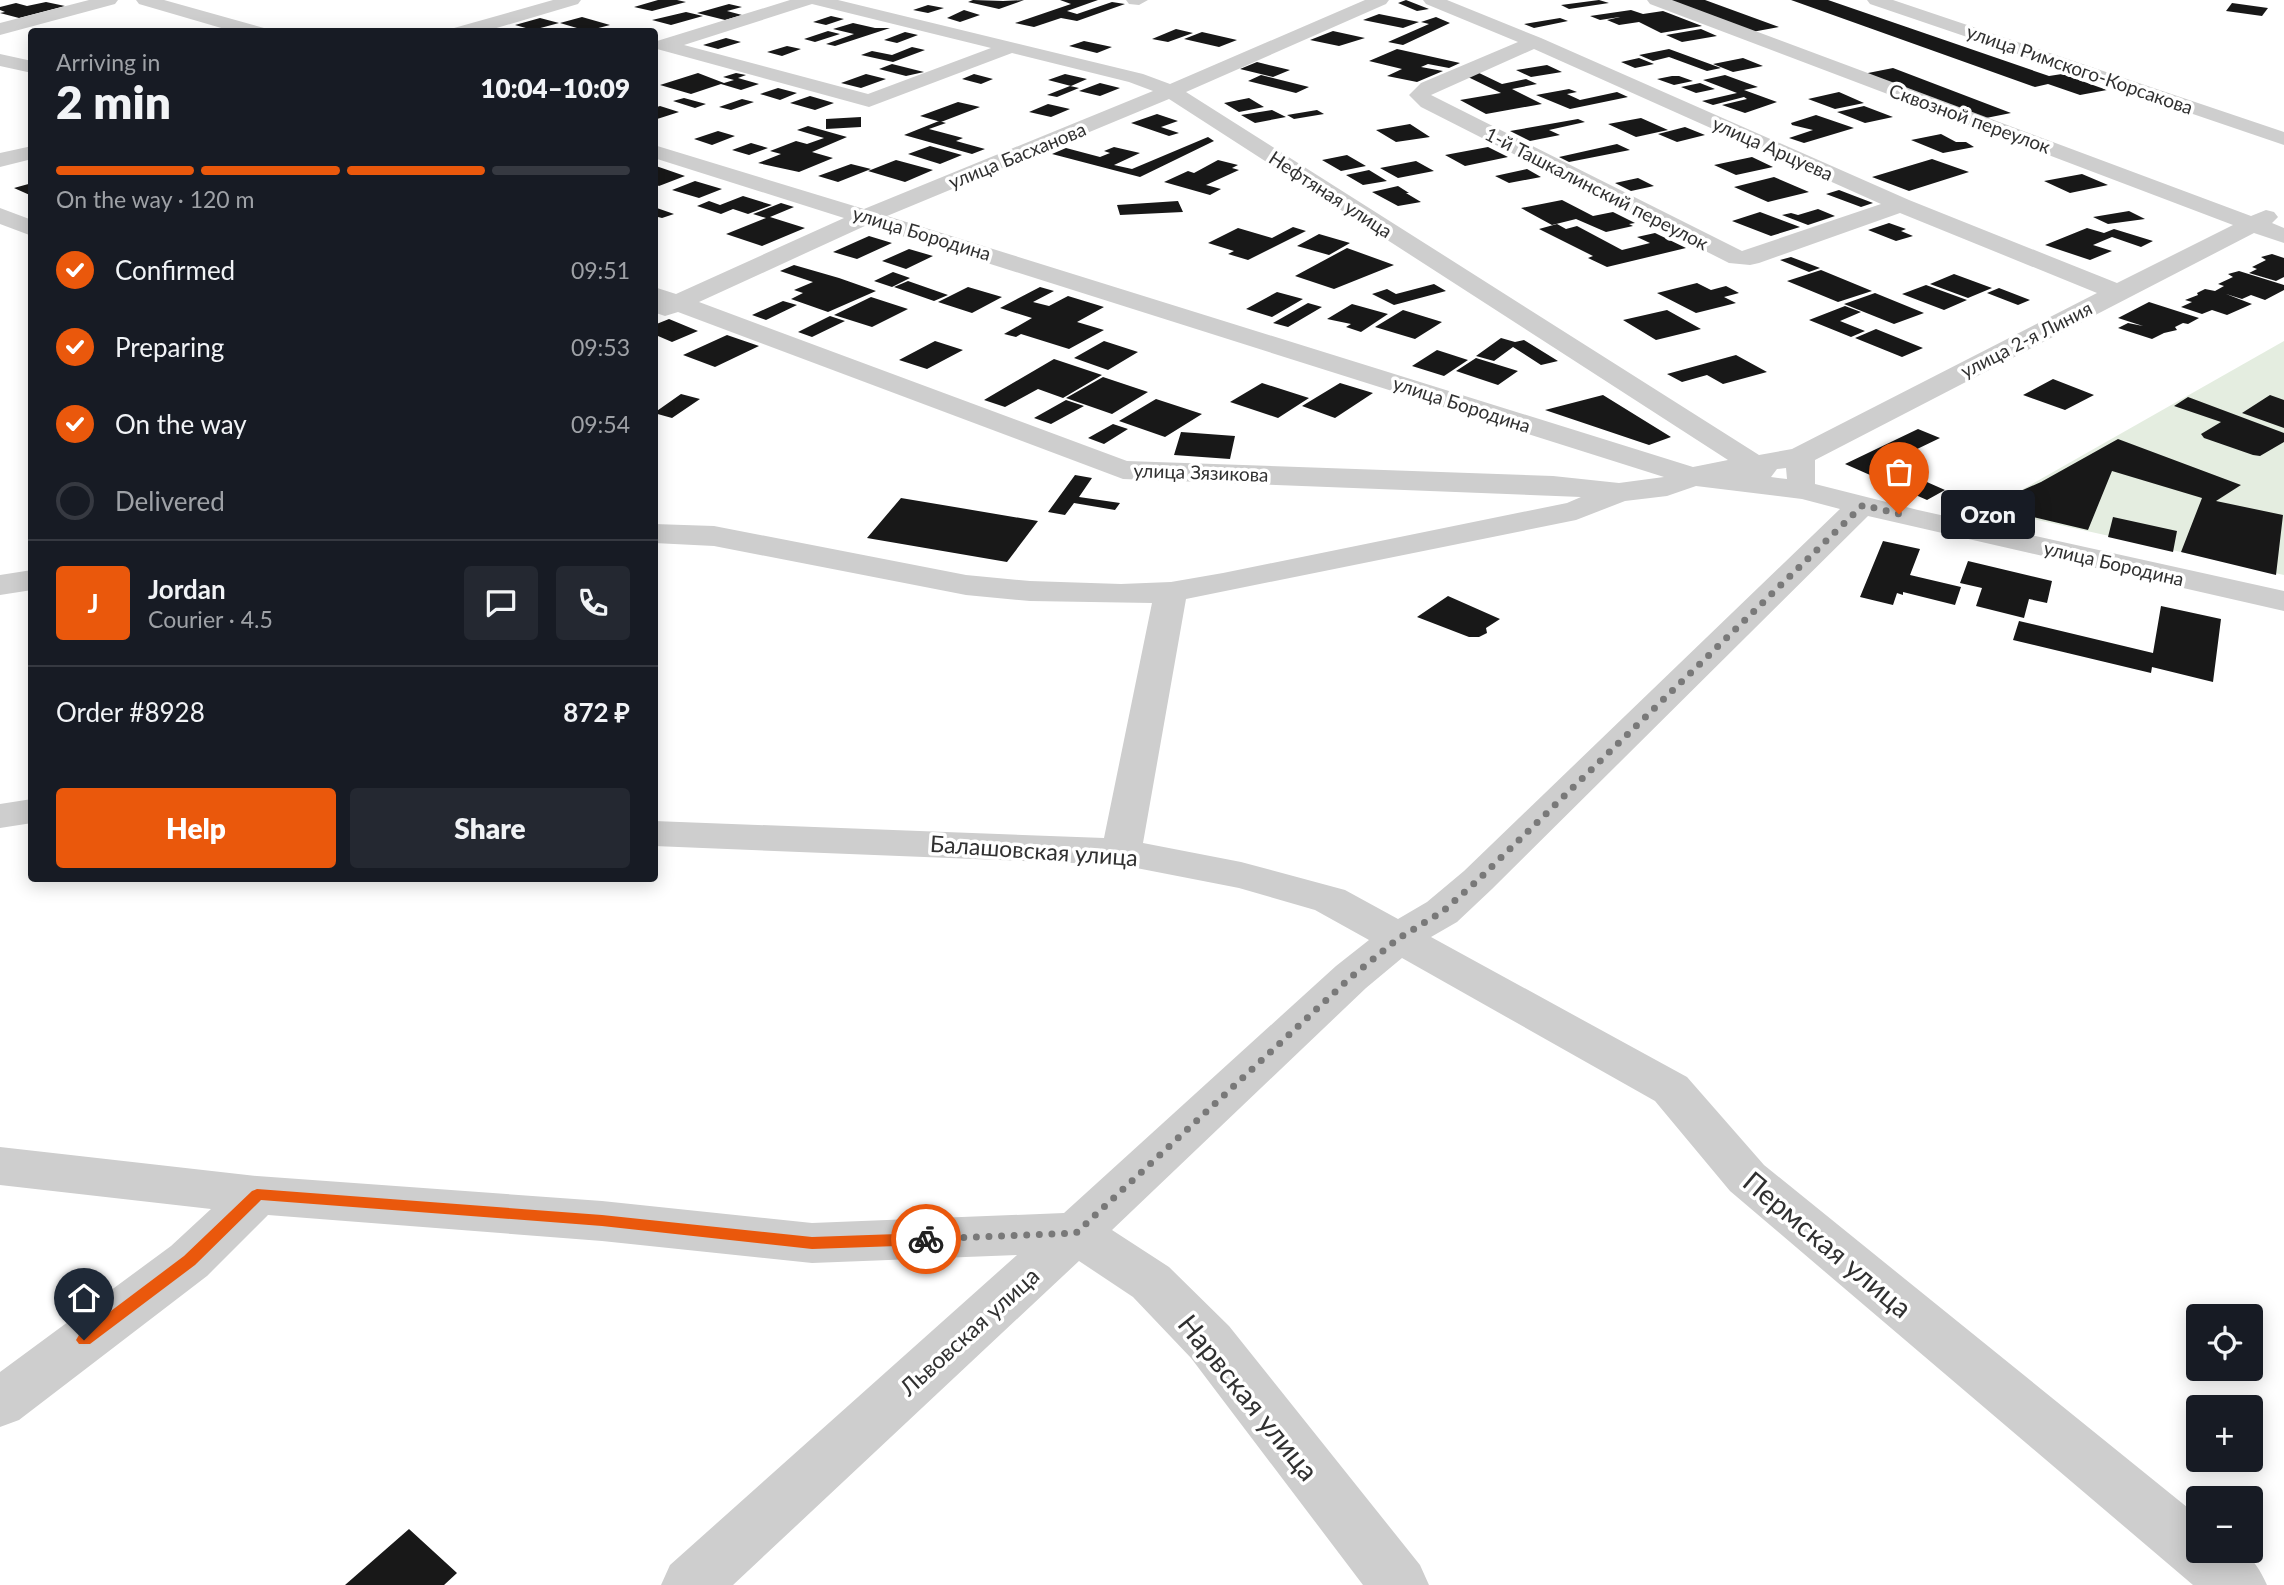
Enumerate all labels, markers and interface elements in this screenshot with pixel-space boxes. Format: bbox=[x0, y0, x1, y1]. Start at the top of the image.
street label: улица Римского-Корсакова bbox=[1964, 19, 2196, 119]
text: Arriving in bbox=[56, 48, 160, 76]
text: 10:04–10:09 bbox=[480, 72, 630, 104]
text: 2 min bbox=[56, 74, 171, 129]
street label: Сквозной переулок bbox=[1886, 78, 2054, 158]
street label: улица Арцуева bbox=[1709, 111, 1837, 185]
street label: улица Басханова bbox=[945, 117, 1089, 193]
street label: 1-й Ташкалинский переулок bbox=[1482, 122, 1713, 254]
street label: Нефтяная улица bbox=[1265, 146, 1397, 242]
text: On the way · 120 m bbox=[56, 185, 255, 213]
street label: улица Бородина bbox=[850, 201, 994, 265]
icon: check bbox=[56, 251, 94, 289]
text: Confirmed bbox=[115, 254, 235, 286]
text: 09:51 bbox=[571, 256, 630, 284]
street label: улица 2-я Линия bbox=[1956, 296, 2096, 382]
icon: check bbox=[56, 328, 94, 366]
text: Preparing bbox=[115, 331, 224, 363]
text: 09:53 bbox=[571, 333, 630, 361]
street label: улица Бородина bbox=[1390, 371, 1534, 437]
icon: check bbox=[56, 405, 94, 443]
text: On the way bbox=[115, 408, 247, 440]
text: 09:54 bbox=[571, 410, 630, 438]
pin bbox=[1869, 442, 1929, 514]
icon: bag bbox=[1880, 453, 1918, 491]
street label: улица Зязикова bbox=[1133, 458, 1269, 486]
text: Delivered bbox=[115, 485, 225, 517]
callout: Ozon bbox=[1941, 490, 2036, 538]
text: Ozon bbox=[1960, 500, 2016, 528]
street label: улица Бородина bbox=[2042, 536, 2186, 590]
button: chat bbox=[464, 566, 538, 640]
button: phone bbox=[556, 566, 630, 640]
text: Jordan bbox=[148, 573, 226, 605]
text: J bbox=[87, 587, 99, 619]
text: Courier · 4.5 bbox=[148, 605, 273, 633]
text: Order #8928 bbox=[56, 696, 205, 728]
text: 872 ₽ bbox=[563, 696, 630, 728]
button: Help bbox=[56, 788, 336, 868]
button: Share bbox=[350, 788, 630, 868]
street label: Балашовская улица bbox=[929, 829, 1139, 871]
street label: Пермская улица bbox=[1737, 1164, 1919, 1324]
courier bbox=[891, 1204, 961, 1274]
icon: bike bbox=[907, 1220, 945, 1258]
street label: Львовская улица bbox=[893, 1261, 1044, 1402]
pin bbox=[54, 1268, 114, 1340]
icon: home bbox=[65, 1279, 103, 1317]
map controls bbox=[2186, 1304, 2263, 1563]
button: locate bbox=[2186, 1304, 2263, 1381]
street label: Нарвская улица bbox=[1172, 1307, 1326, 1487]
button: + bbox=[2186, 1395, 2263, 1472]
button: − bbox=[2186, 1486, 2263, 1563]

